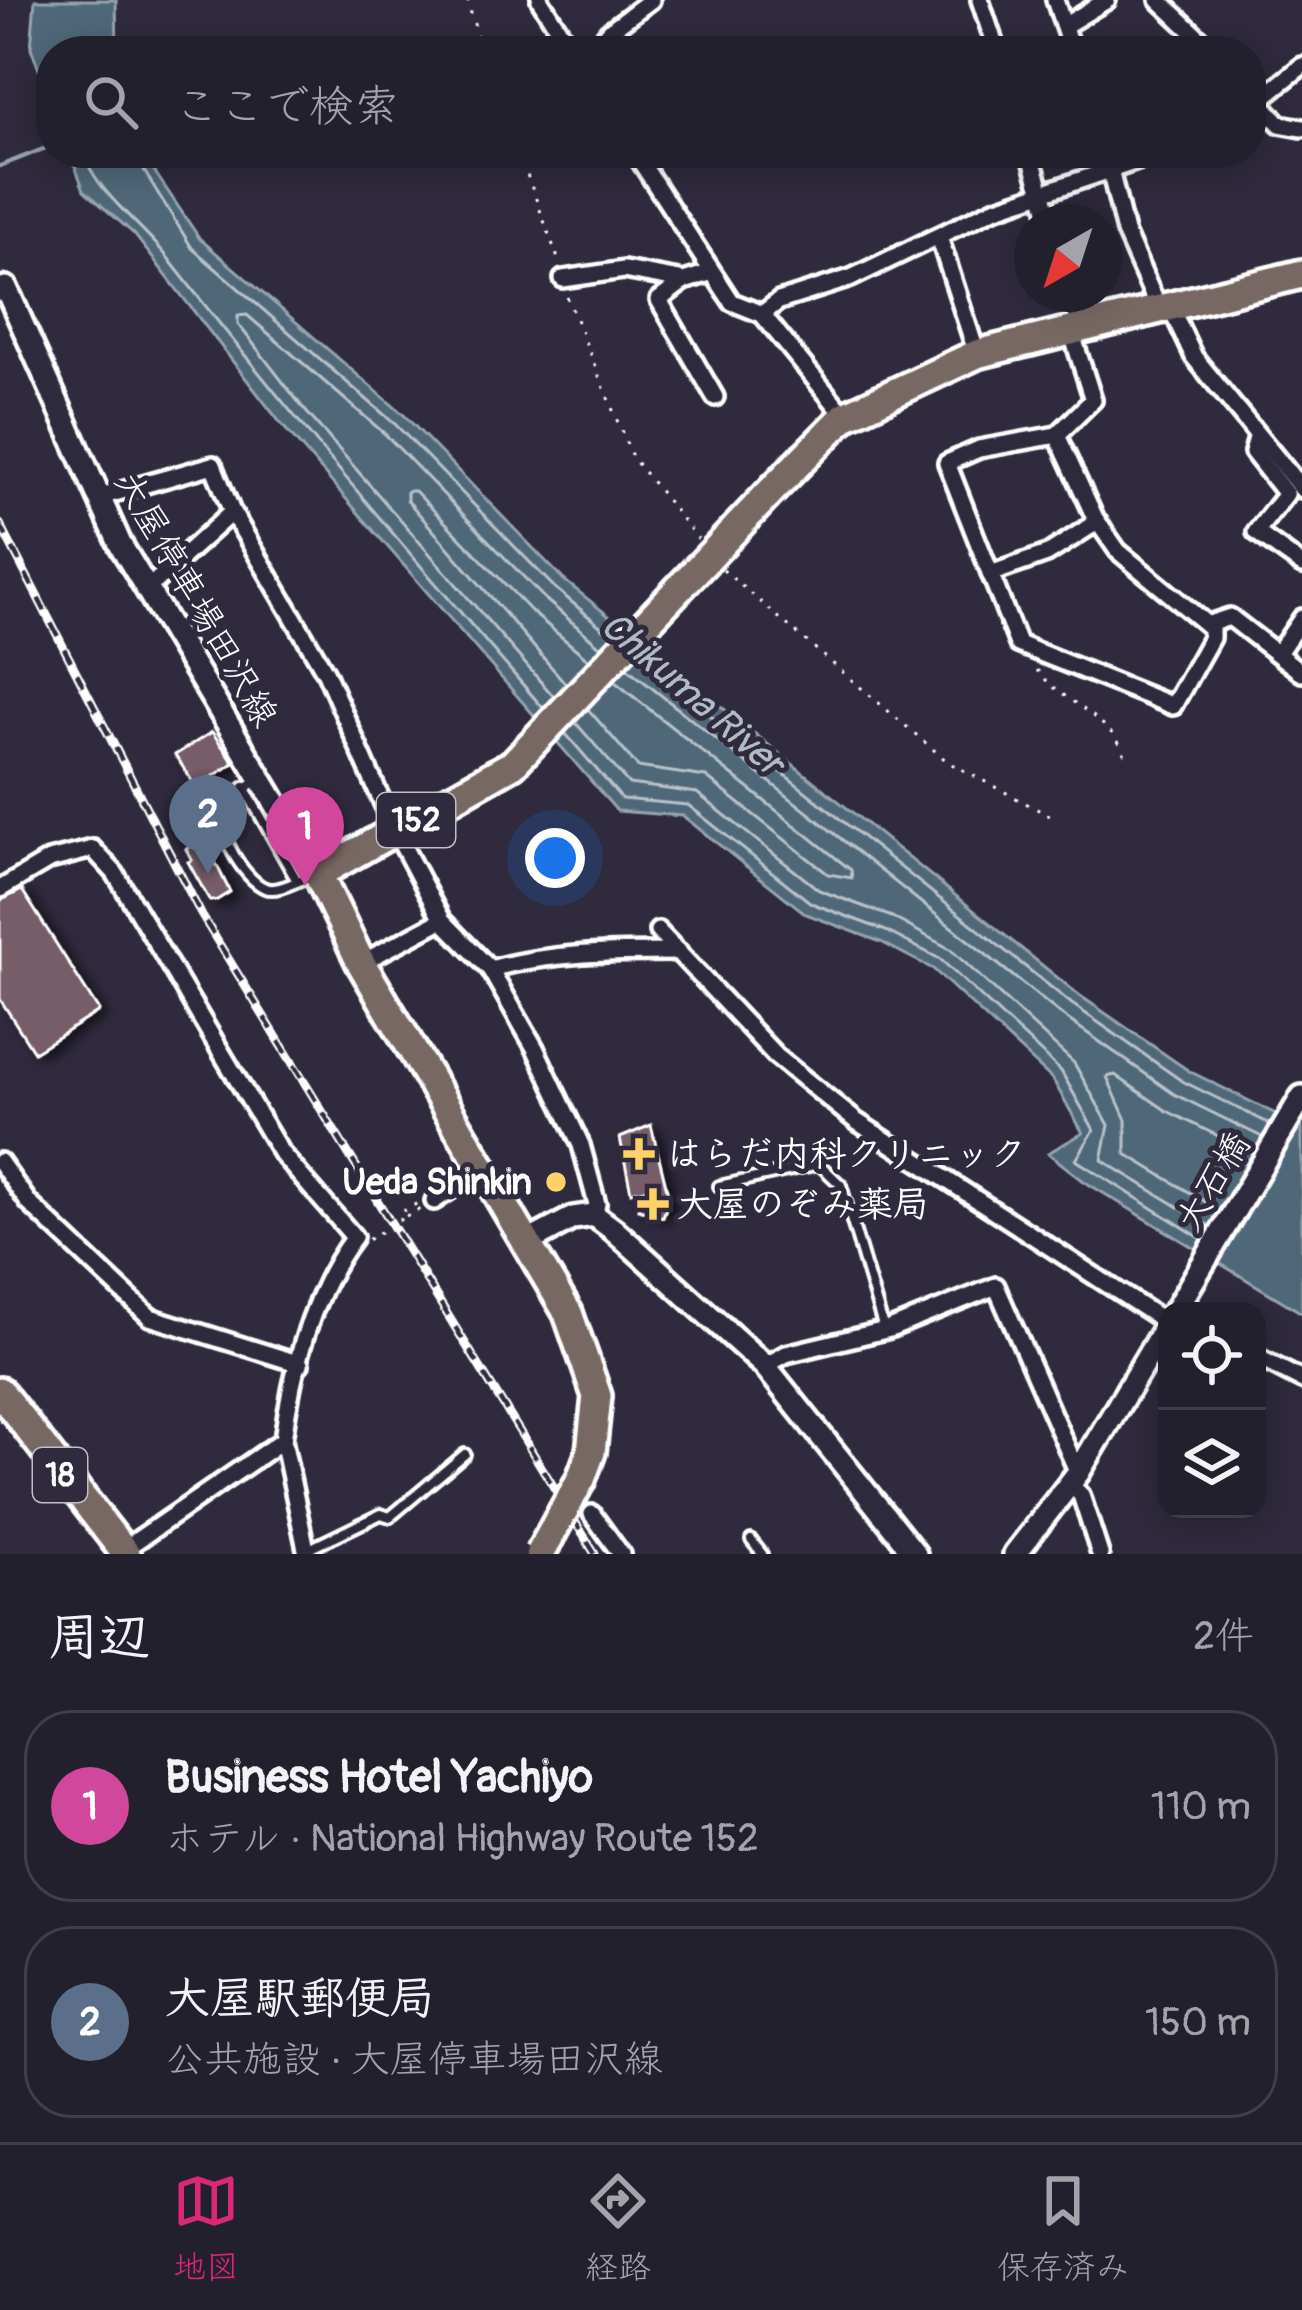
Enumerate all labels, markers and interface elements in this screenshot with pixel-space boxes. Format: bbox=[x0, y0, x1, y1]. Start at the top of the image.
search box bbox=[36, 36, 1266, 168]
icon: search bbox=[78, 69, 144, 135]
text: ここで検索 bbox=[174, 79, 399, 135]
north arrow bbox=[1014, 204, 1122, 312]
street label: 大屋停車場田沢線 bbox=[105, 463, 287, 735]
water label: Chikuma River bbox=[590, 601, 798, 790]
pin: 2 bbox=[169, 775, 247, 874]
pin: 1 bbox=[266, 787, 344, 886]
road number: 152 bbox=[377, 793, 455, 847]
your location bbox=[525, 828, 585, 888]
street label: 大石橋 bbox=[1166, 1124, 1260, 1240]
place label: はらだ内科クリニック bbox=[666, 1132, 1026, 1177]
marker: はらだ内科クリニック bbox=[623, 1138, 655, 1170]
place label: Ueda Shinkin bbox=[342, 1160, 532, 1205]
marker: Ueda Shinkin bbox=[543, 1169, 569, 1195]
place label: 大屋のぞみ薬局 bbox=[677, 1182, 929, 1227]
marker: 大屋のぞみ薬局 bbox=[640, 1191, 666, 1217]
map controls bbox=[1158, 1302, 1266, 1518]
button: locate bbox=[1158, 1302, 1266, 1410]
button: layers bbox=[1158, 1410, 1266, 1518]
road number: 18 bbox=[33, 1448, 87, 1502]
text: 周辺 bbox=[48, 1606, 150, 1670]
text: 2件 bbox=[1193, 1612, 1254, 1661]
text: Business Hotel Yachiyo bbox=[165, 1750, 593, 1806]
text: 1 bbox=[82, 1782, 98, 1831]
text: 110 m bbox=[1151, 1782, 1251, 1831]
text: ホテル · National Highway Route 152 bbox=[165, 1814, 759, 1863]
text: 大屋駅郵便局 bbox=[165, 1971, 435, 2027]
text: 2 bbox=[79, 1998, 101, 2047]
text: 150 m bbox=[1145, 1998, 1251, 2047]
text: 公共施設 · 大屋停車場田沢線 bbox=[165, 2035, 663, 2084]
tab: 地図 bbox=[173, 2168, 239, 2288]
tab: 経路 bbox=[585, 2168, 651, 2288]
tab: 保存済み bbox=[997, 2168, 1129, 2288]

